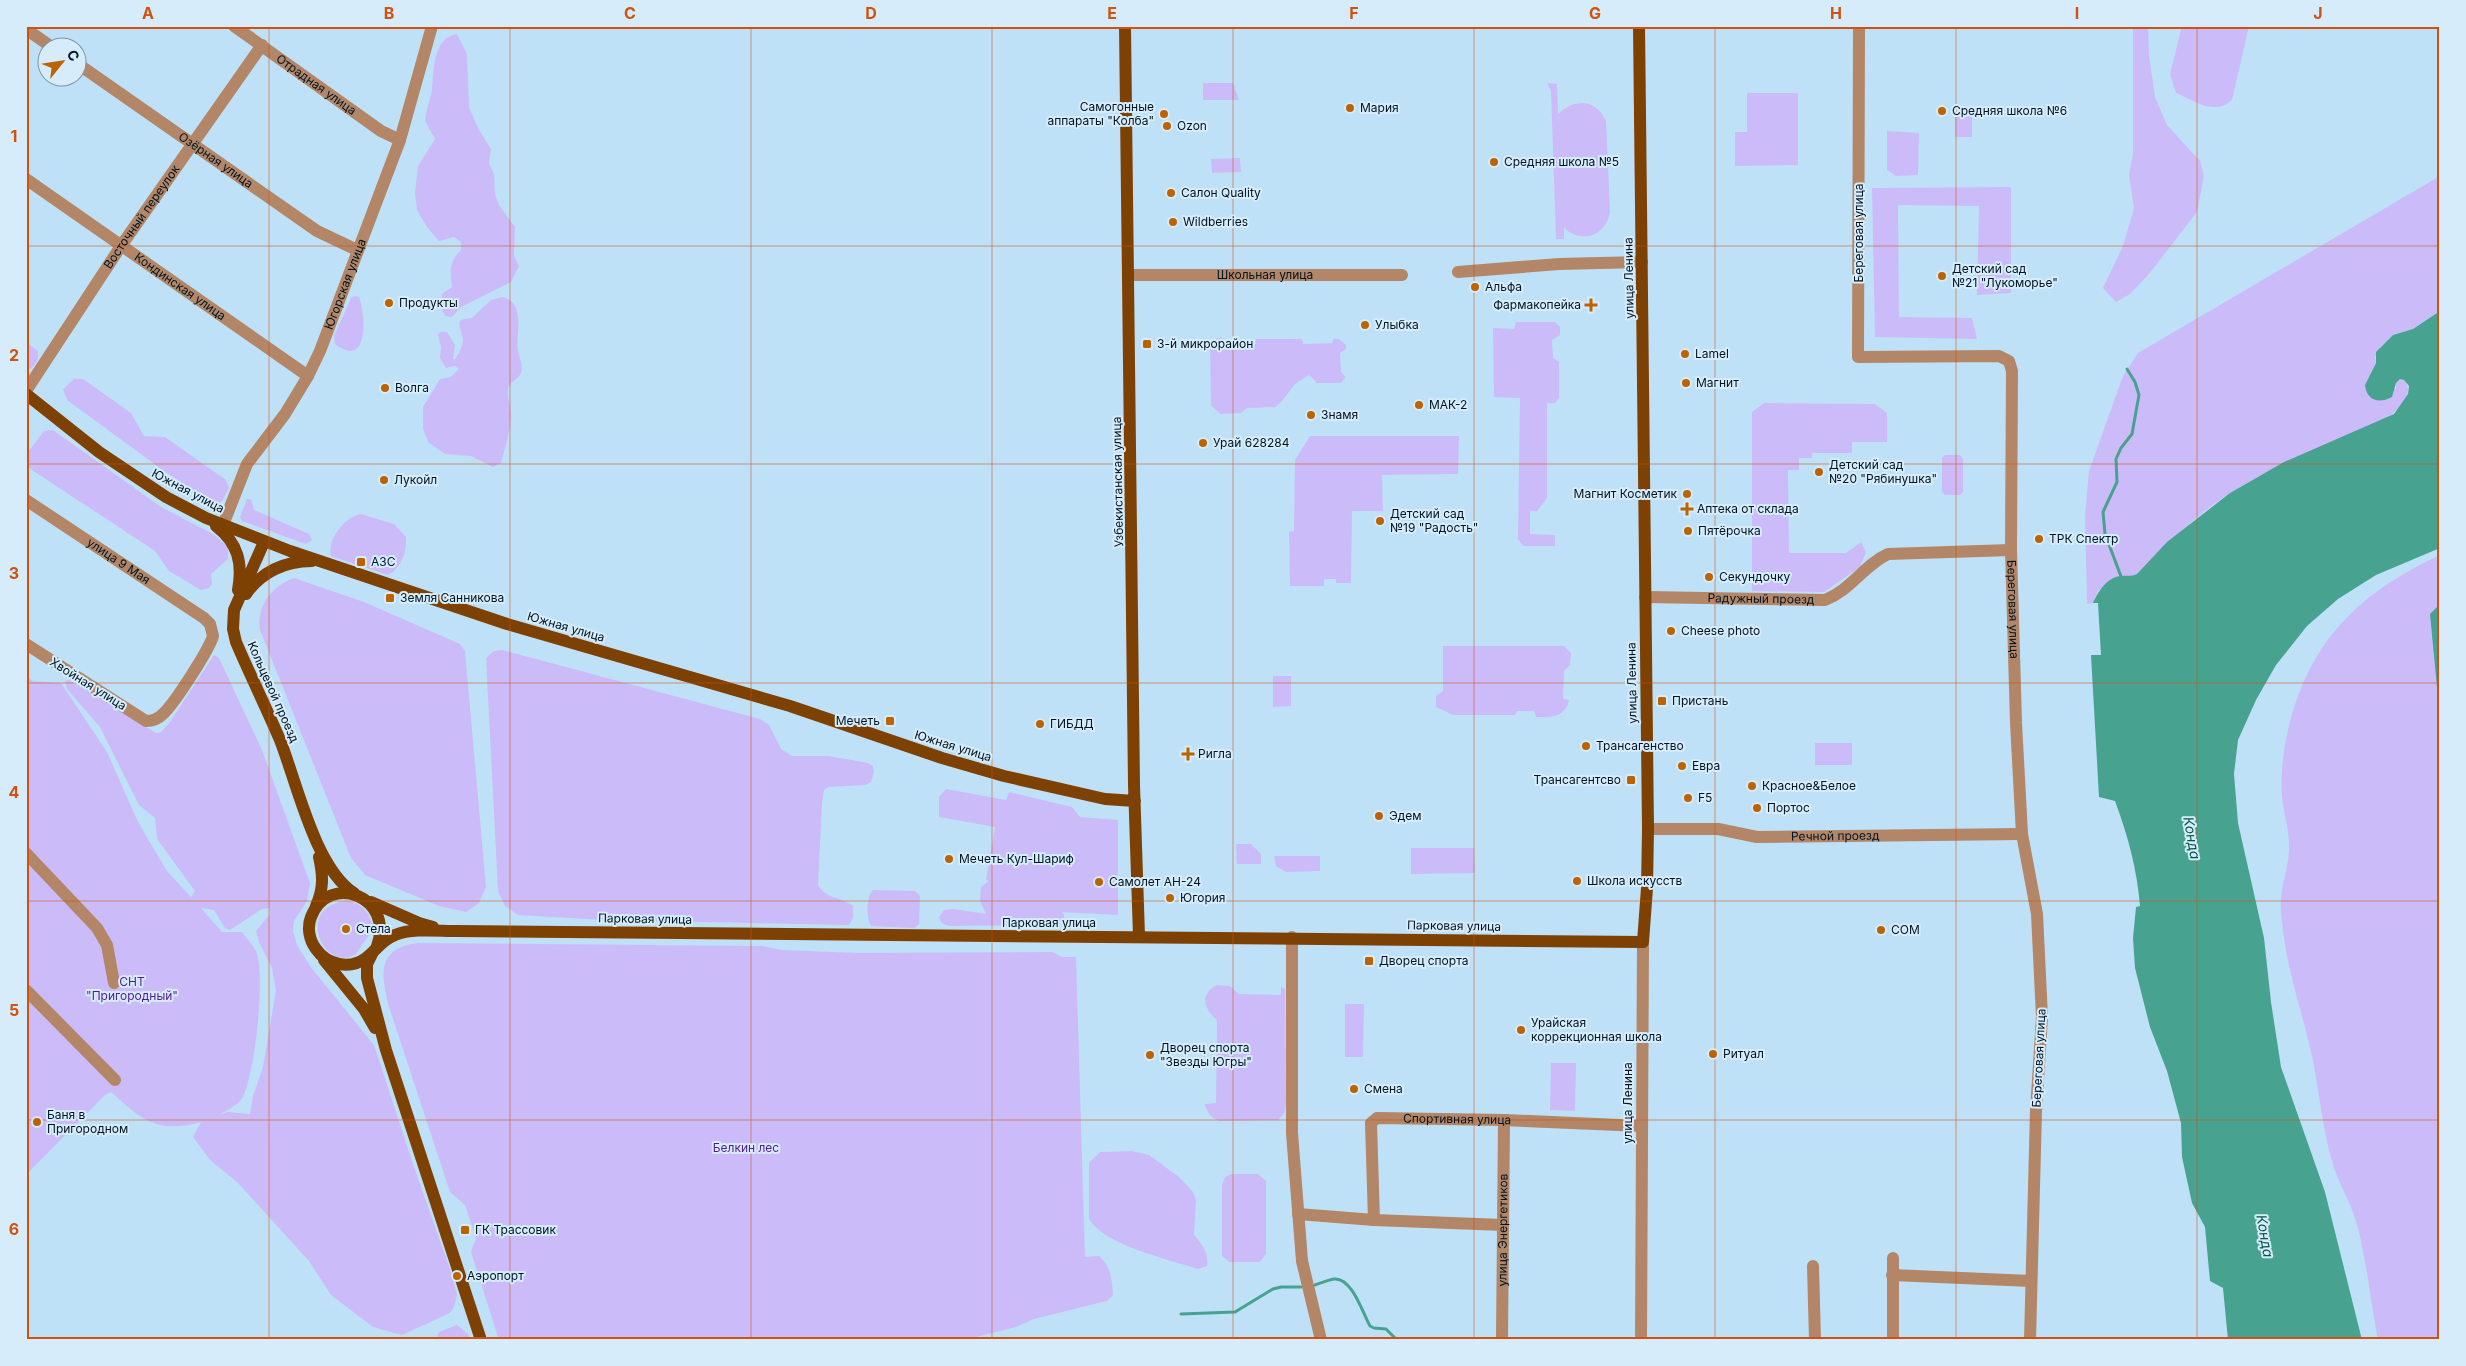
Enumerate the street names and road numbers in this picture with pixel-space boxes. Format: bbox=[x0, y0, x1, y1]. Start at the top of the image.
street label: Отрадная улица bbox=[274, 51, 359, 118]
street label: Озёрная улица bbox=[176, 129, 256, 191]
street label: Восточный переулок bbox=[100, 161, 183, 271]
street label: Береговая улица bbox=[1851, 184, 1866, 282]
street label: Югорская улица bbox=[321, 236, 369, 332]
street label: улица Ленина bbox=[1620, 237, 1637, 319]
street label: Кондинская улица bbox=[132, 249, 229, 323]
street label: Школьная улица bbox=[1217, 267, 1313, 282]
street label: Узбекистанская улица bbox=[1109, 417, 1126, 548]
street label: Южная улица bbox=[149, 465, 227, 516]
street label: улица 9 Мая bbox=[84, 535, 153, 587]
street label: Береговая улица bbox=[2004, 560, 2022, 659]
street label: Радужный проезд bbox=[1707, 590, 1815, 607]
street label: Южная улица bbox=[526, 608, 607, 645]
street label: Кольцевой проезд bbox=[244, 639, 303, 745]
street label: улица Ленина bbox=[1623, 642, 1640, 724]
street label: Хвойная улица bbox=[47, 654, 129, 713]
street label: Южная улица bbox=[913, 727, 994, 764]
street label: Речной проезд bbox=[1791, 828, 1880, 844]
street label: Парковая улица bbox=[598, 910, 692, 927]
street label: Парковая улица bbox=[1002, 915, 1096, 930]
street label: Парковая улица bbox=[1407, 917, 1501, 934]
street label: Береговая улица bbox=[2028, 1008, 2049, 1108]
street label: улица Ленина bbox=[1620, 1062, 1635, 1144]
street label: Спортивная улица bbox=[1403, 1110, 1512, 1127]
street label: улица Энергетиков bbox=[1494, 1173, 1511, 1287]

